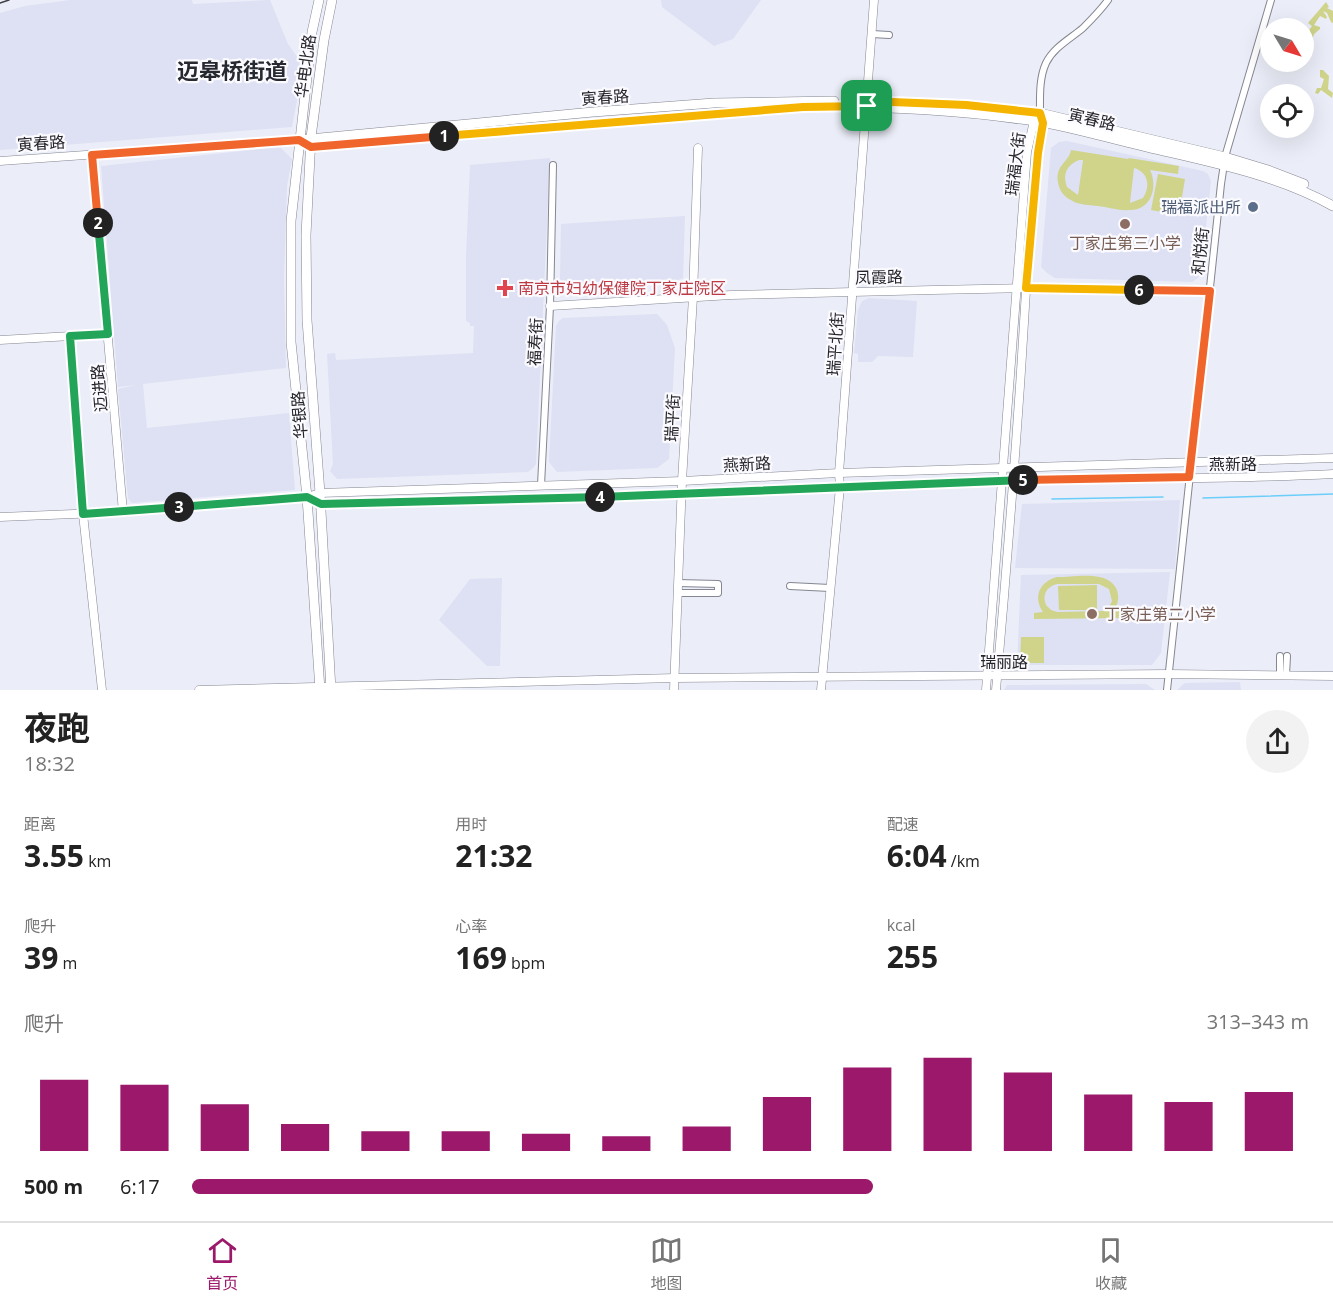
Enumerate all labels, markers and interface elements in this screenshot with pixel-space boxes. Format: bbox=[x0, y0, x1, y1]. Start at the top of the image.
north arrow bbox=[1260, 18, 1314, 72]
map controls bbox=[1260, 18, 1314, 138]
street label: 华电北路 bbox=[290, 33, 320, 99]
district label: 迈皋桥街道 bbox=[177, 55, 287, 85]
pin bbox=[841, 80, 892, 131]
street label: 寅春路 bbox=[580, 84, 630, 110]
button: locate bbox=[1260, 84, 1314, 138]
icon: arrive bbox=[850, 89, 883, 122]
street label: 寅春路 bbox=[1066, 103, 1118, 135]
pin: 1 bbox=[429, 121, 459, 151]
text: 1 bbox=[439, 125, 449, 147]
street label: 寅春路 bbox=[16, 130, 66, 156]
street label: 瑞福大街 bbox=[1000, 131, 1030, 197]
place label: 瑞福派出所 bbox=[1161, 196, 1241, 218]
marker: 瑞福派出所 bbox=[1246, 200, 1260, 214]
pin: 2 bbox=[83, 208, 113, 238]
text: 2 bbox=[93, 212, 103, 234]
marker: 丁家庄第三小学 bbox=[1118, 217, 1132, 231]
street label: 和悦街 bbox=[1187, 226, 1213, 276]
place label: 丁家庄第三小学 bbox=[1069, 232, 1181, 254]
street label: 凤霞路 bbox=[855, 266, 903, 288]
pin: 6 bbox=[1124, 275, 1154, 305]
place label: 南京市妇幼保健院丁家庄院区 bbox=[518, 277, 726, 299]
marker: 南京市妇幼保健院丁家庄院区 bbox=[496, 279, 514, 297]
text: 6 bbox=[1134, 279, 1144, 301]
street label: 瑞平北街 bbox=[822, 311, 848, 377]
street label: 福寿街 bbox=[523, 317, 547, 367]
street label: 迈进路 bbox=[86, 363, 112, 413]
street label: 华银路 bbox=[286, 390, 312, 440]
street label: 瑞平街 bbox=[660, 393, 684, 443]
street label: 燕新路 bbox=[722, 452, 772, 476]
street label: 燕新路 bbox=[1209, 453, 1257, 475]
pin: 5 bbox=[1008, 465, 1038, 495]
text: 5 bbox=[1018, 469, 1028, 491]
pin: 4 bbox=[585, 482, 615, 512]
text: 4 bbox=[595, 486, 605, 508]
pin: 3 bbox=[164, 492, 194, 522]
text: 3 bbox=[174, 496, 184, 518]
place label: 丁家庄第二小学 bbox=[1104, 603, 1216, 625]
marker: 丁家庄第二小学 bbox=[1085, 607, 1099, 621]
street label: 瑞丽路 bbox=[980, 651, 1028, 673]
text: 夜跑 bbox=[24, 705, 90, 750]
button: share bbox=[1246, 710, 1309, 773]
text: 18:32 bbox=[24, 750, 75, 777]
text: 距离 bbox=[24, 813, 56, 835]
text: 用时 bbox=[455, 813, 487, 835]
text: 配速 bbox=[887, 813, 919, 835]
text: 3.55 bbox=[24, 835, 84, 876]
text: 21:32 bbox=[455, 835, 533, 876]
text: 6:04 bbox=[887, 835, 947, 876]
text: km bbox=[84, 850, 111, 872]
text: /km bbox=[947, 850, 980, 872]
text: kcal bbox=[887, 914, 916, 936]
text: 爬升 bbox=[24, 915, 56, 937]
text: 心率 bbox=[455, 915, 487, 937]
text: 255 bbox=[887, 936, 938, 977]
text: 39 bbox=[24, 937, 58, 978]
text: 169 bbox=[455, 937, 507, 978]
text: m bbox=[58, 952, 77, 974]
text: bpm bbox=[507, 952, 545, 974]
text: 313–343 m bbox=[1207, 1008, 1309, 1035]
text: 爬升 bbox=[24, 1010, 64, 1037]
text: 500 m bbox=[24, 1173, 83, 1200]
text: 6:17 bbox=[120, 1173, 160, 1200]
tab: 首页 bbox=[206, 1234, 239, 1294]
tab: 地图 bbox=[650, 1234, 683, 1294]
tab: 收藏 bbox=[1094, 1234, 1127, 1294]

